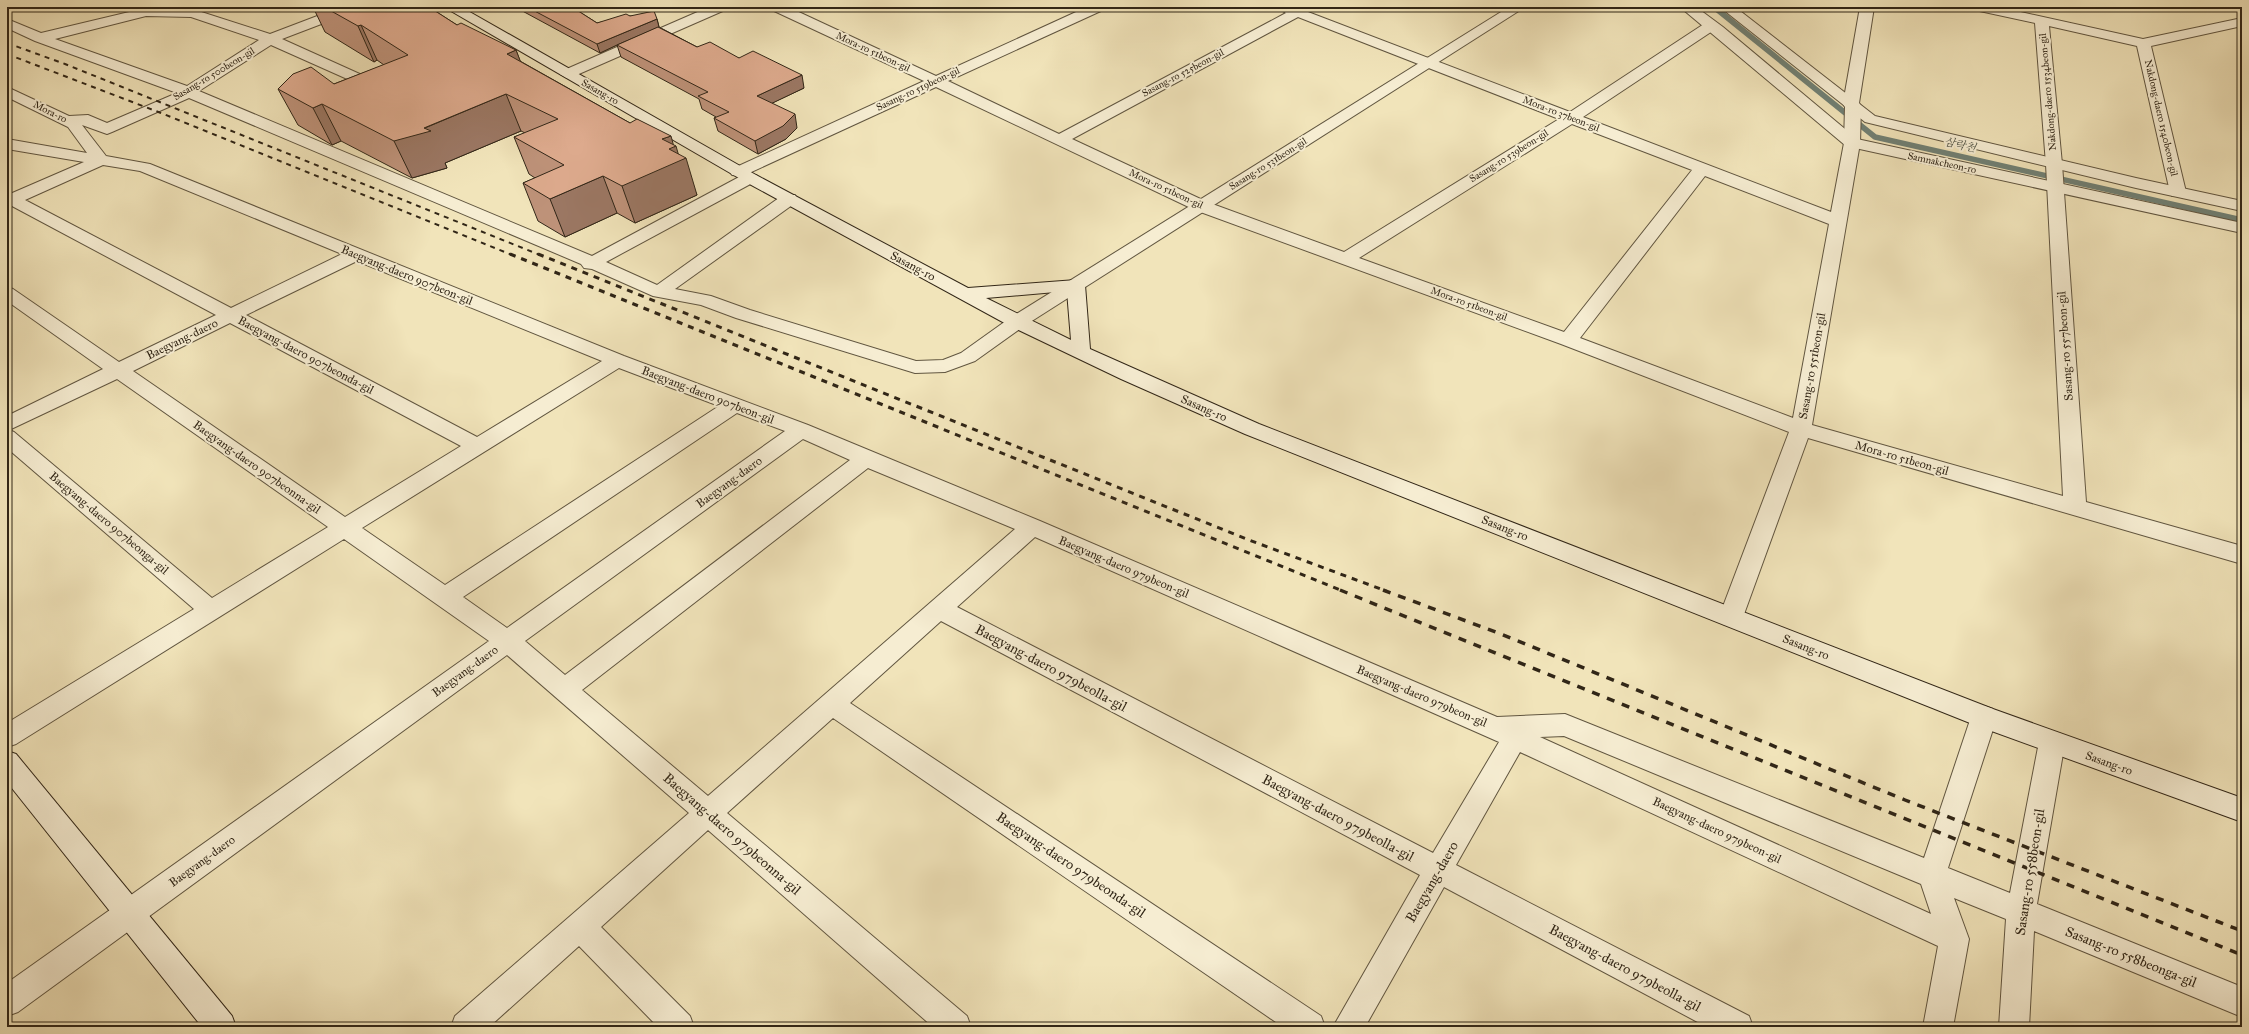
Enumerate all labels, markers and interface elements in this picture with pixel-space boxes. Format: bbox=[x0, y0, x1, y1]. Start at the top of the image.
street label: Mora-ro 51beon-gil bbox=[834, 30, 912, 75]
street label: Nakdong-daero 1534beon-gil bbox=[2037, 33, 2059, 151]
street label: Sasang-ro 500beon-gil bbox=[171, 45, 257, 103]
street label: Sasang-ro 525beon-gil bbox=[1140, 46, 1226, 100]
street label: Nakdong-daero 1540beon-gil bbox=[2142, 59, 2180, 178]
street label: Sasang-ro 519beon-gil bbox=[874, 64, 962, 114]
street label: Sasang-ro bbox=[579, 77, 621, 107]
street label: Mora-ro 37beon-gil bbox=[1521, 94, 1601, 134]
street label: Mora-ro bbox=[31, 98, 69, 126]
street label: Sasang-ro 539beon-gil bbox=[1467, 127, 1551, 185]
street label: Sasang-ro 531beon-gil bbox=[1227, 135, 1309, 193]
water label: 삼락천 bbox=[1943, 135, 1978, 155]
street label: Samnakcheon-ro bbox=[1907, 150, 1977, 176]
street label: Mora-ro 51beon-gil bbox=[1127, 167, 1205, 212]
street label: Baegyang-daero 907beon-gil bbox=[339, 242, 476, 309]
street label: Sasang-ro bbox=[888, 248, 938, 285]
street label: Mora-ro 51beon-gil bbox=[1429, 285, 1509, 324]
street label: Sasang-ro 557beon-gil bbox=[2054, 290, 2077, 401]
street label: Sasang-ro 551beon-gil bbox=[1796, 311, 1829, 421]
street label: Baegyang-daero 907beonda-gil bbox=[235, 313, 377, 398]
street label: Baegyang-daero bbox=[144, 316, 221, 363]
street label: Baegyang-daero 907beon-gil bbox=[639, 363, 777, 428]
street label: Sasang-ro bbox=[1178, 392, 1229, 425]
street label: Baegyang-daero 907beonna-gil bbox=[190, 418, 324, 518]
street label: Mora-ro 51beon-gil bbox=[1853, 438, 1951, 479]
street label: Baegyang-daero bbox=[693, 453, 765, 511]
street label: Baegyang-daero 907beonga-gil bbox=[46, 469, 172, 578]
street label: Sasang-ro bbox=[1479, 512, 1530, 545]
street label: Baegyang-daero 979beon-gil bbox=[1056, 533, 1192, 602]
street label: Baegyang-daero 979beolla-gil bbox=[972, 621, 1130, 715]
street label: Sasang-ro bbox=[1780, 631, 1831, 664]
street label: Baegyang-daero bbox=[429, 642, 501, 700]
street label: Baegyang-daero 979beon-gil bbox=[1354, 662, 1490, 731]
street label: Sasang-ro bbox=[2083, 748, 2134, 779]
street label: Baegyang-daero 979beonna-gil bbox=[660, 769, 805, 899]
street label: Baegyang-daero 979beolla-gil bbox=[1259, 771, 1417, 865]
street label: Baegyang-daero 979beon-gil bbox=[1650, 794, 1784, 867]
street label: Sasang-ro 558beon-gil bbox=[2012, 807, 2048, 937]
street label: Baegyang-daero 979beonda-gil bbox=[993, 809, 1149, 922]
street label: Baegyang-daero bbox=[166, 832, 238, 890]
street label: Baegyang-daero bbox=[1402, 838, 1462, 926]
street label: Baegyang-daero 979beolla-gil bbox=[1546, 921, 1704, 1015]
street label: Sasang-ro 558beonga-gil bbox=[2063, 923, 2199, 991]

